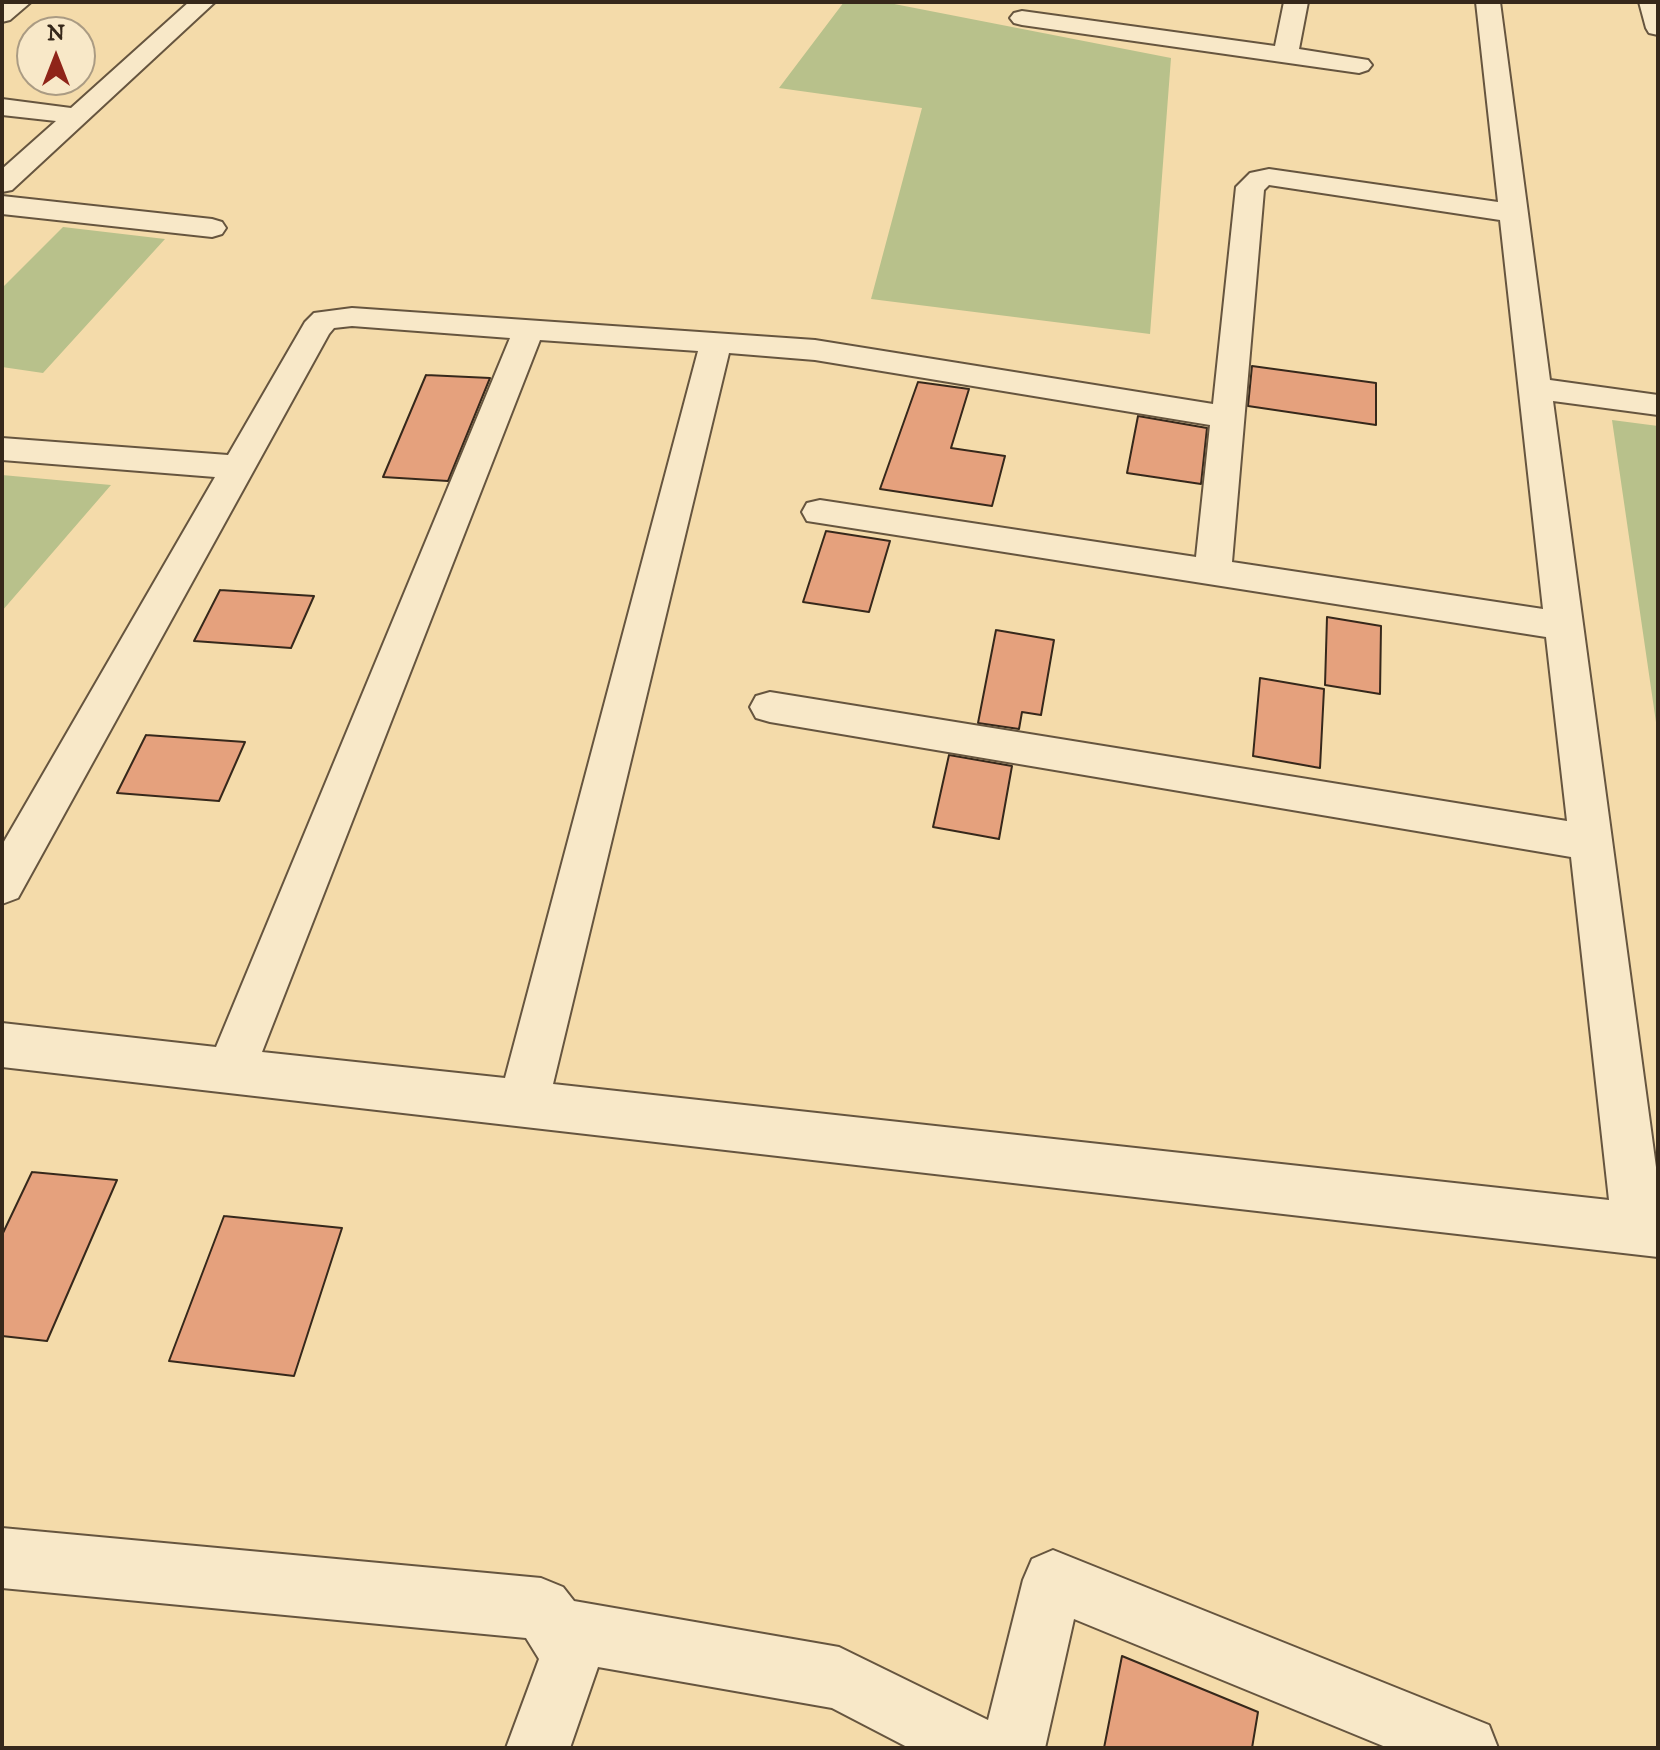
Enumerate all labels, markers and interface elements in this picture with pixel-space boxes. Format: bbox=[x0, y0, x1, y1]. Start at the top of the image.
north arrow bbox=[16, 16, 96, 96]
text: N bbox=[47, 20, 65, 47]

